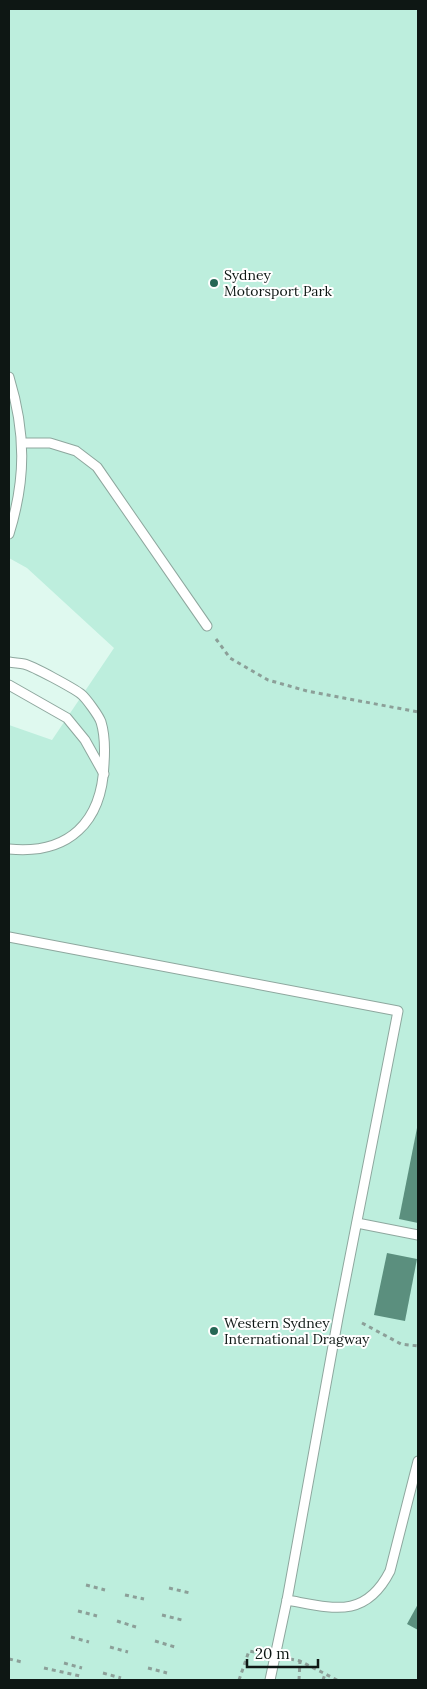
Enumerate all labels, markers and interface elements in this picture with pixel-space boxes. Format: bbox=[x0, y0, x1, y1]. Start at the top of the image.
place label: Sydney Motorsport Park bbox=[224, 266, 333, 300]
marker: Sydney Motorsport Park bbox=[208, 277, 220, 289]
place label: Western Sydney International Dragway bbox=[224, 1314, 370, 1348]
marker: Western Sydney International Dragway bbox=[208, 1325, 220, 1337]
scale bar bbox=[247, 1636, 318, 1668]
text: 20 m bbox=[255, 1644, 290, 1663]

